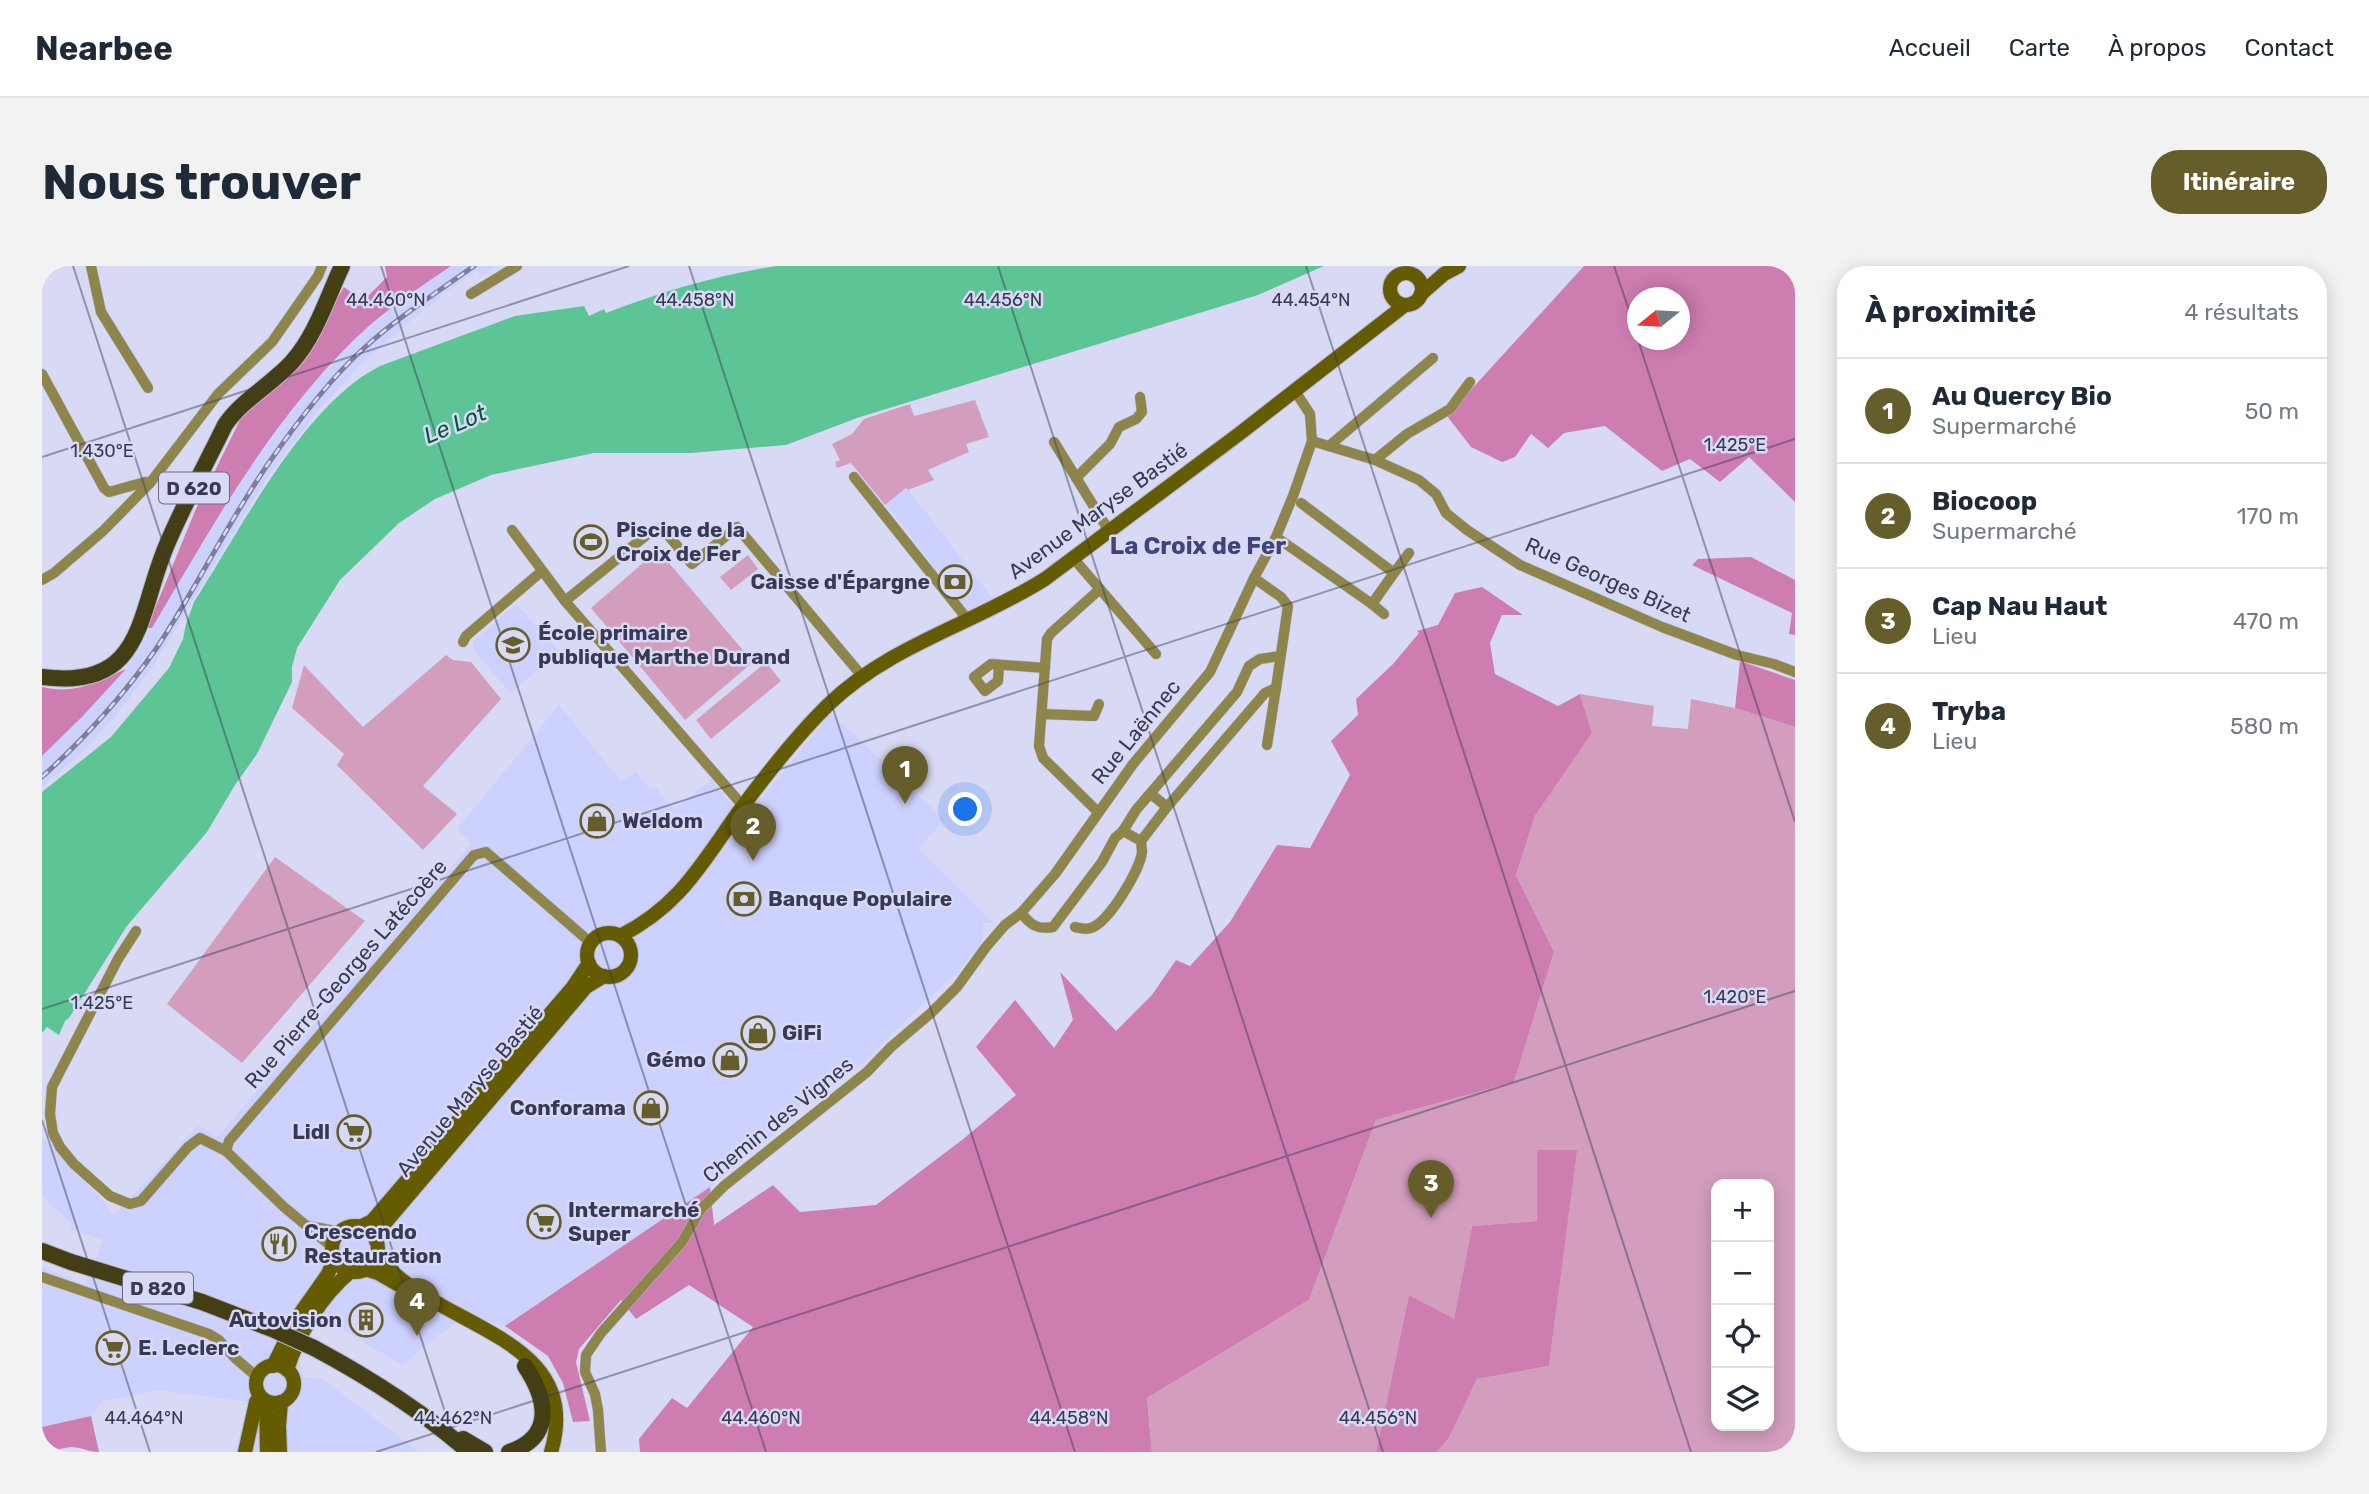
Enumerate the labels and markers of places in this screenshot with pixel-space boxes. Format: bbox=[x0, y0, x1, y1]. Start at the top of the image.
place label: Piscine de la Croix de Fer bbox=[616, 517, 745, 566]
sports icon: Piscine de la Croix de Fer bbox=[572, 523, 610, 561]
bank icon: Caisse d'Épargne bbox=[936, 563, 974, 601]
place label: Caisse d'Épargne bbox=[751, 569, 930, 594]
place label: École primaire publique Marthe Durand bbox=[538, 620, 790, 669]
school or university icon: École primaire publique Marthe Durand bbox=[494, 626, 532, 664]
pin: 1 bbox=[882, 746, 928, 804]
shop icon: Weldom bbox=[578, 802, 616, 840]
pin: 2 bbox=[730, 803, 776, 861]
place label: Weldom bbox=[622, 808, 703, 833]
bank icon: Banque Populaire bbox=[725, 880, 763, 918]
place label: Banque Populaire bbox=[768, 886, 952, 911]
shop icon: GiFi bbox=[739, 1014, 777, 1052]
place label: GiFi bbox=[782, 1020, 822, 1045]
shop icon: Gémo bbox=[711, 1041, 749, 1079]
place label: Gémo bbox=[646, 1047, 706, 1072]
shop icon: Conforama bbox=[632, 1089, 670, 1127]
place label: Conforama bbox=[510, 1095, 626, 1120]
supermarket icon: Lidl bbox=[335, 1113, 373, 1151]
place label: Lidl bbox=[292, 1119, 330, 1144]
pin: 3 bbox=[1408, 1160, 1454, 1218]
place label: Intermarché Super bbox=[568, 1197, 700, 1246]
supermarket icon: Intermarché Super bbox=[525, 1203, 563, 1241]
place label: Crescendo Restauration bbox=[304, 1219, 442, 1268]
restaurant icon: Crescendo Restauration bbox=[260, 1225, 298, 1263]
pin: 4 bbox=[394, 1278, 440, 1336]
building icon: Autovision bbox=[347, 1301, 385, 1339]
place label: Autovision bbox=[229, 1307, 342, 1332]
supermarket icon: E. Leclerc bbox=[94, 1329, 132, 1367]
place label: E. Leclerc bbox=[138, 1335, 239, 1360]

